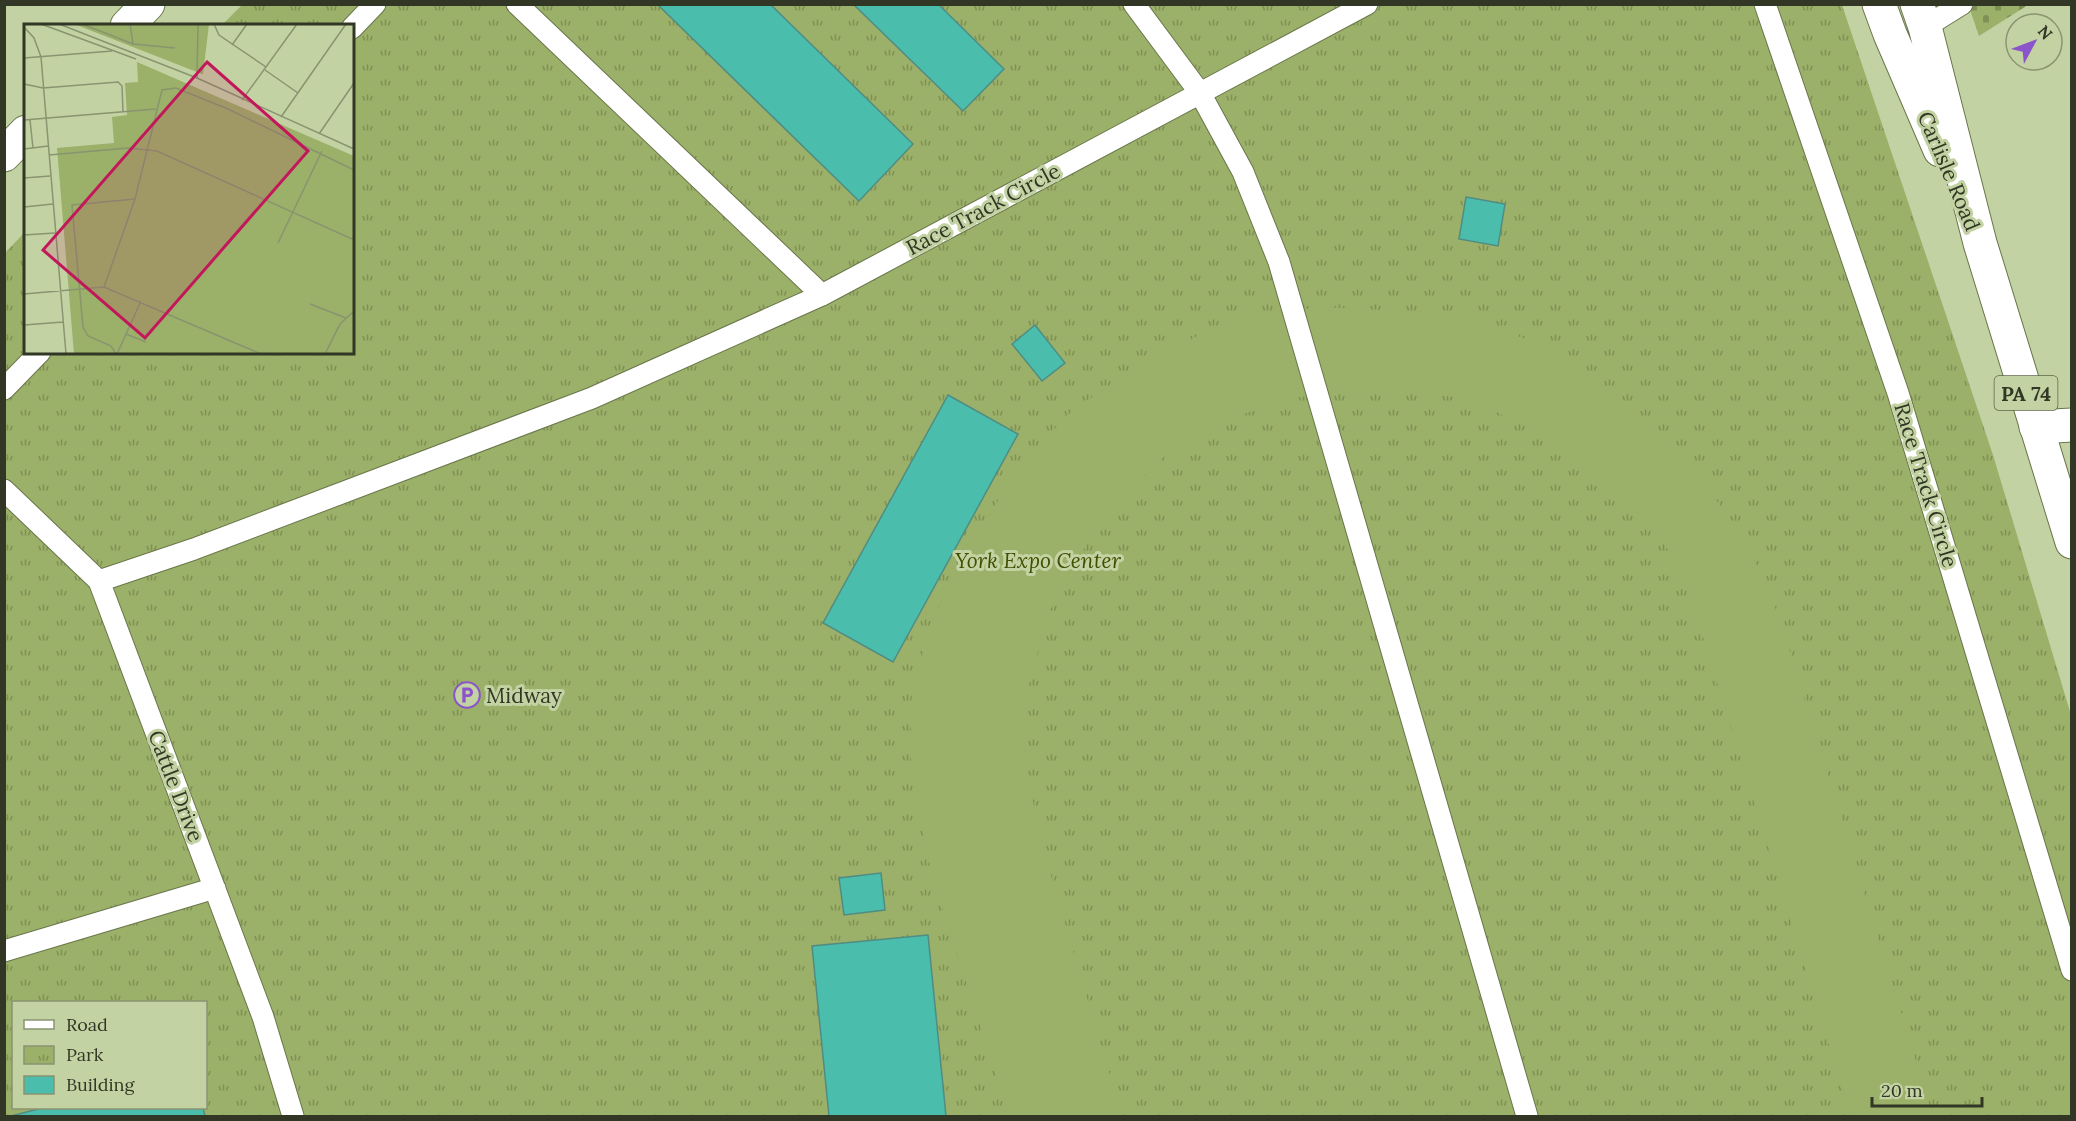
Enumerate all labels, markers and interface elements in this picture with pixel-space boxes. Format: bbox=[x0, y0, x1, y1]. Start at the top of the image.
north arrow bbox=[2004, 12, 2064, 72]
text: N bbox=[2034, 21, 2057, 43]
inset map bbox=[24, 24, 354, 354]
street label: Carlisle Road bbox=[1912, 107, 1986, 235]
street label: Race Track Circle bbox=[901, 157, 1065, 261]
road number: PA 74 bbox=[1994, 376, 2058, 410]
street label: Race Track Circle bbox=[1888, 399, 1964, 571]
park label: York Expo Center bbox=[955, 547, 1121, 574]
parking icon: Midway bbox=[452, 680, 482, 710]
place label: Midway bbox=[486, 682, 562, 709]
street label: Cattle Drive bbox=[142, 727, 210, 845]
legend bbox=[12, 1001, 207, 1109]
text: Road bbox=[66, 1013, 108, 1036]
text: Park bbox=[66, 1043, 104, 1066]
scale bar bbox=[1872, 1070, 1982, 1108]
text: Building bbox=[66, 1073, 136, 1096]
text: 20 m bbox=[1881, 1079, 1923, 1102]

